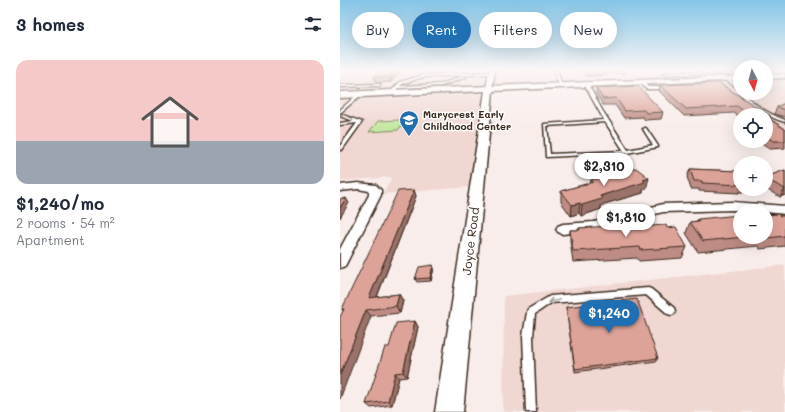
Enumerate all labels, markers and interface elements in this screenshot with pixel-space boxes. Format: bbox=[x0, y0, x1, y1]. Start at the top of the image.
chip: Buy bbox=[352, 12, 404, 48]
chip: Rent bbox=[412, 12, 471, 48]
chip: Filters bbox=[479, 12, 552, 48]
chip: New bbox=[560, 12, 617, 48]
text: 3 homes bbox=[16, 13, 85, 35]
icon: filters bbox=[302, 13, 324, 35]
north arrow bbox=[733, 60, 773, 100]
map controls bbox=[733, 60, 773, 244]
icon: home bbox=[134, 86, 206, 158]
place label: Marycrest Early Childhood Center bbox=[423, 107, 511, 133]
button: locate bbox=[733, 108, 773, 148]
school or university icon: Marycrest Early Childhood Center bbox=[398, 109, 420, 137]
pin: $2,310 bbox=[571, 153, 637, 187]
button: + bbox=[733, 156, 773, 196]
text: $2,310 bbox=[583, 157, 625, 174]
text: $1,240/mo bbox=[16, 192, 104, 214]
pin: $1,810 bbox=[593, 204, 659, 238]
button: − bbox=[733, 204, 773, 244]
street label: Joyce Road bbox=[458, 206, 482, 276]
text: $1,810 bbox=[606, 208, 646, 225]
text: 2 rooms · 54 m² bbox=[16, 214, 115, 231]
text: Apartment bbox=[16, 231, 85, 248]
one-way arrow bbox=[548, 297, 561, 305]
pin: $1,240 bbox=[576, 300, 642, 334]
text: $1,240 bbox=[588, 304, 630, 321]

